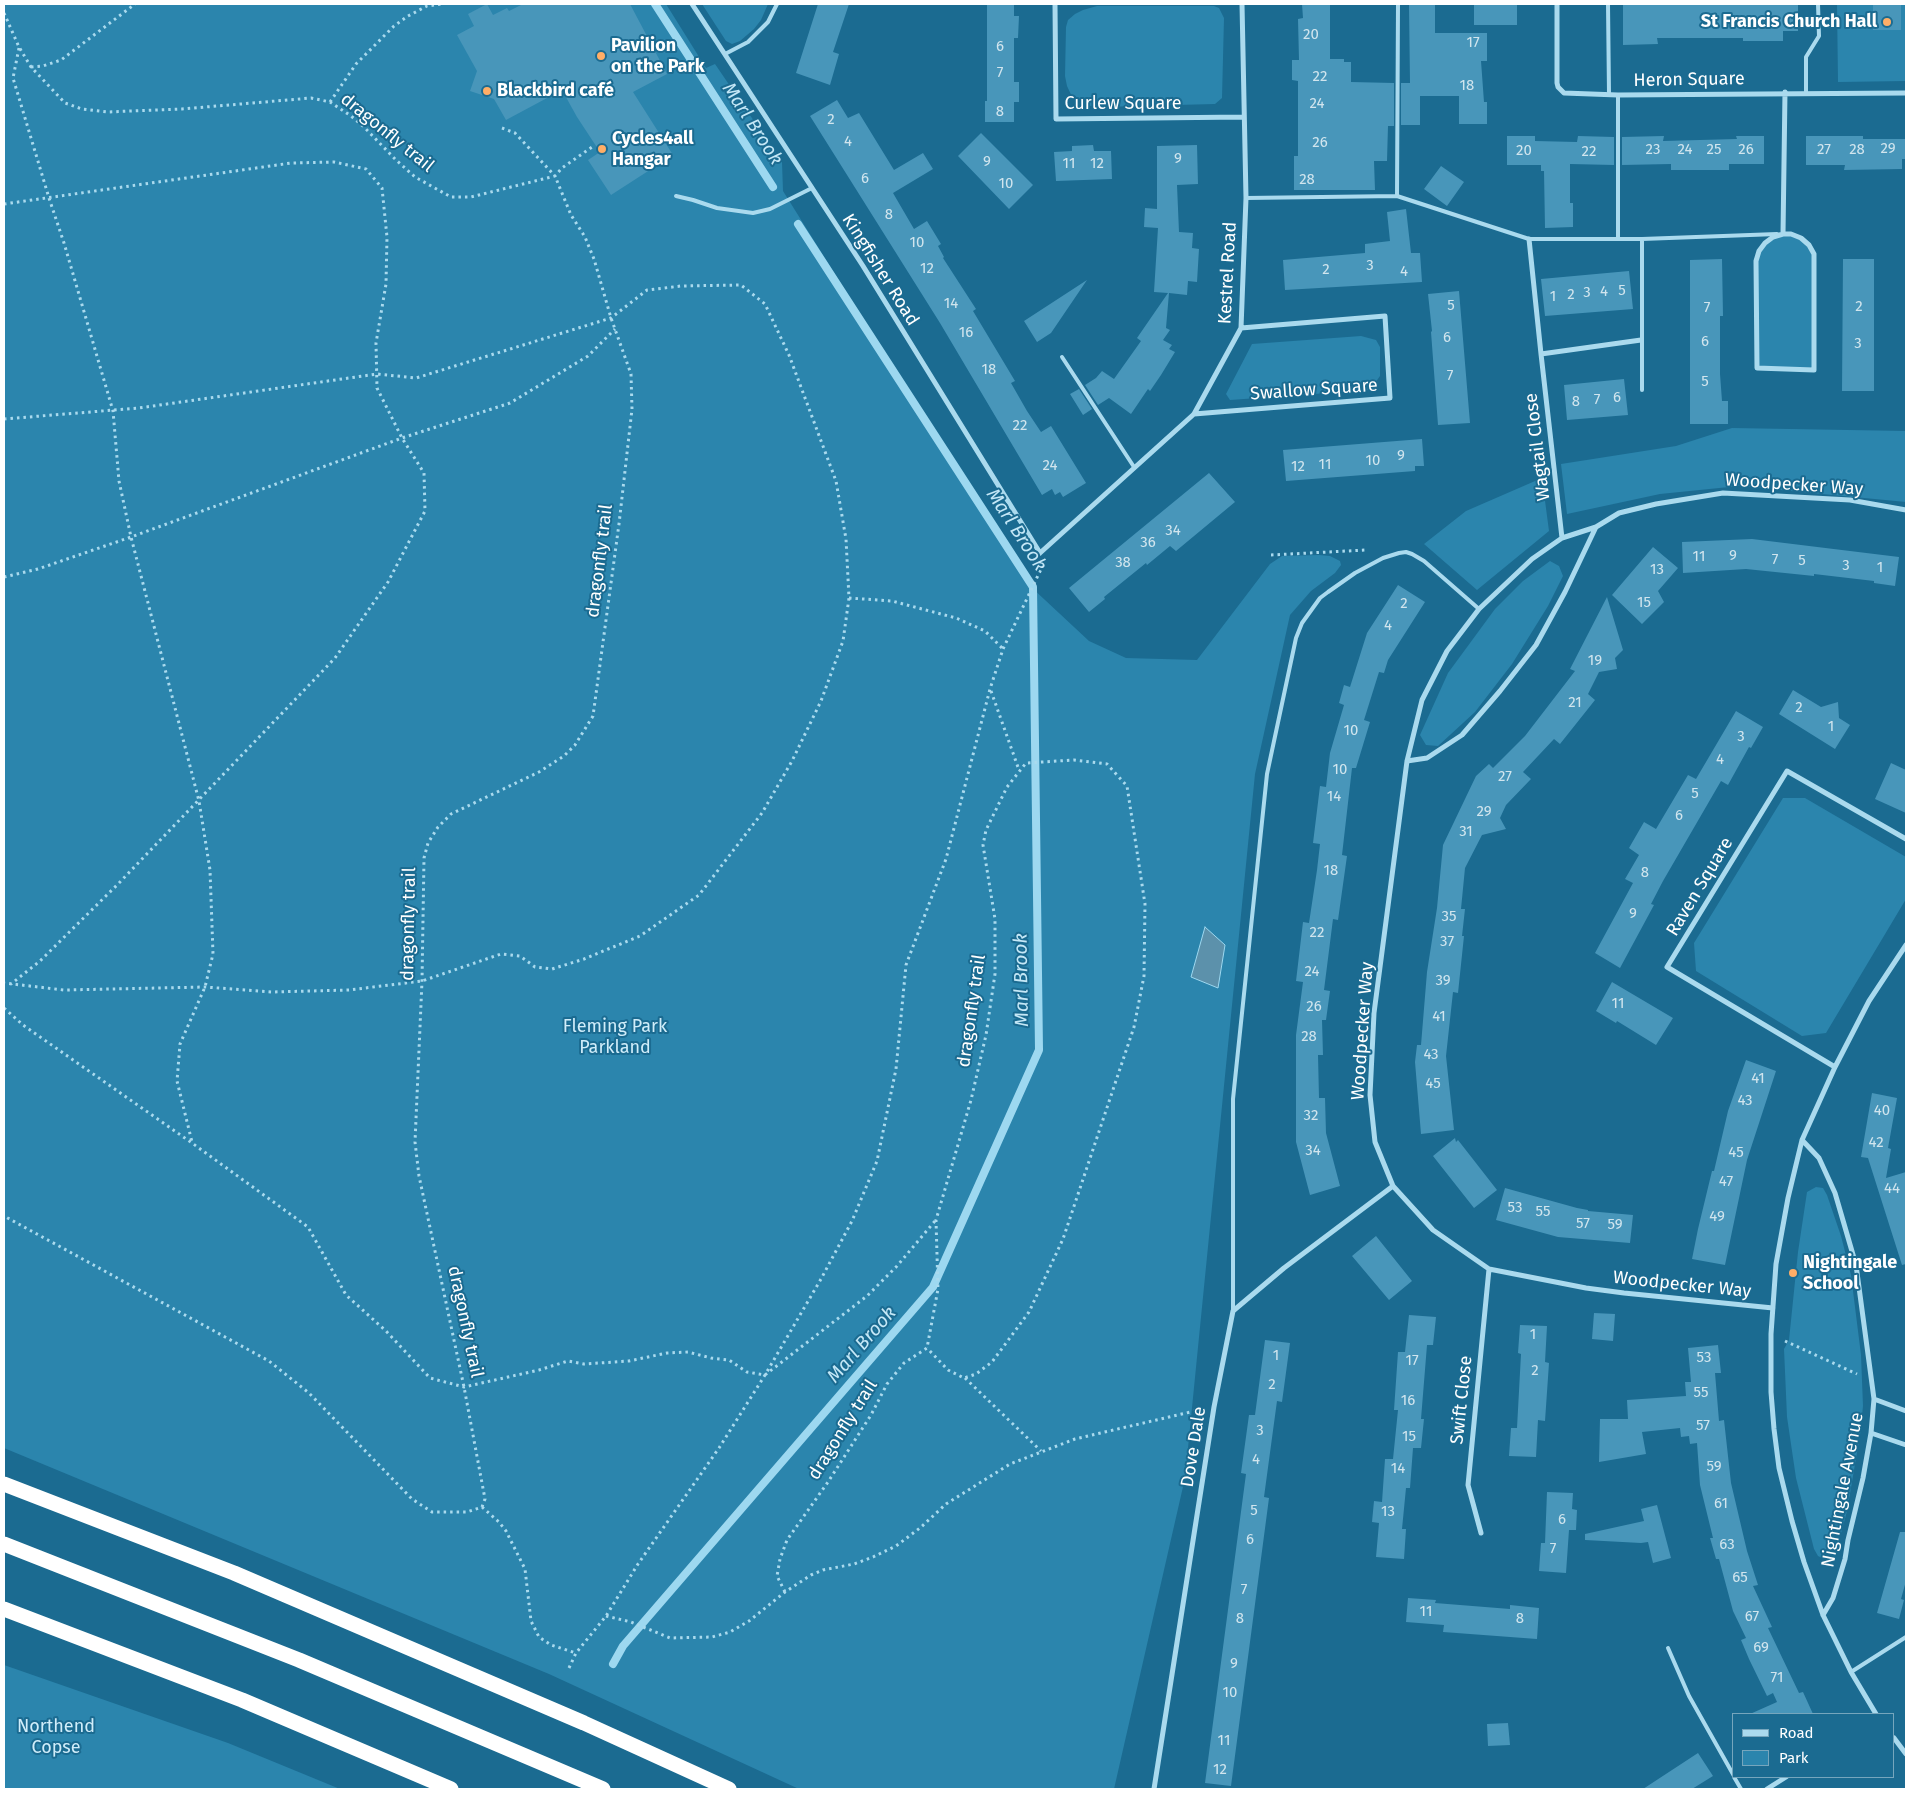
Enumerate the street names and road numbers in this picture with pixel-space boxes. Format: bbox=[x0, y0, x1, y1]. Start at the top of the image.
street label: Heron Square bbox=[1633, 68, 1745, 92]
street label: dragonfly trail bbox=[336, 89, 438, 177]
street label: Curlew Square bbox=[1065, 93, 1181, 115]
street label: Kingfisher Road bbox=[837, 210, 923, 330]
street label: Kestrel Road bbox=[1215, 221, 1241, 325]
street label: Swallow Square bbox=[1249, 375, 1379, 405]
street label: Wagtail Close bbox=[1521, 392, 1555, 502]
street label: Woodpecker Way bbox=[1724, 469, 1864, 501]
street label: dragonfly trail bbox=[582, 503, 618, 619]
street label: Raven Square bbox=[1662, 834, 1738, 940]
street label: dragonfly trail bbox=[397, 867, 421, 981]
street label: dragonfly trail bbox=[953, 953, 991, 1069]
street label: Woodpecker Way bbox=[1347, 961, 1379, 1101]
street label: dragonfly trail bbox=[443, 1264, 487, 1380]
street label: Woodpecker Way bbox=[1612, 1267, 1752, 1303]
street label: Swift Close bbox=[1447, 1355, 1477, 1445]
street label: dragonfly trail bbox=[804, 1376, 882, 1484]
street label: Dove Dale bbox=[1177, 1405, 1211, 1489]
street label: Nightingale Avenue bbox=[1817, 1411, 1869, 1569]

